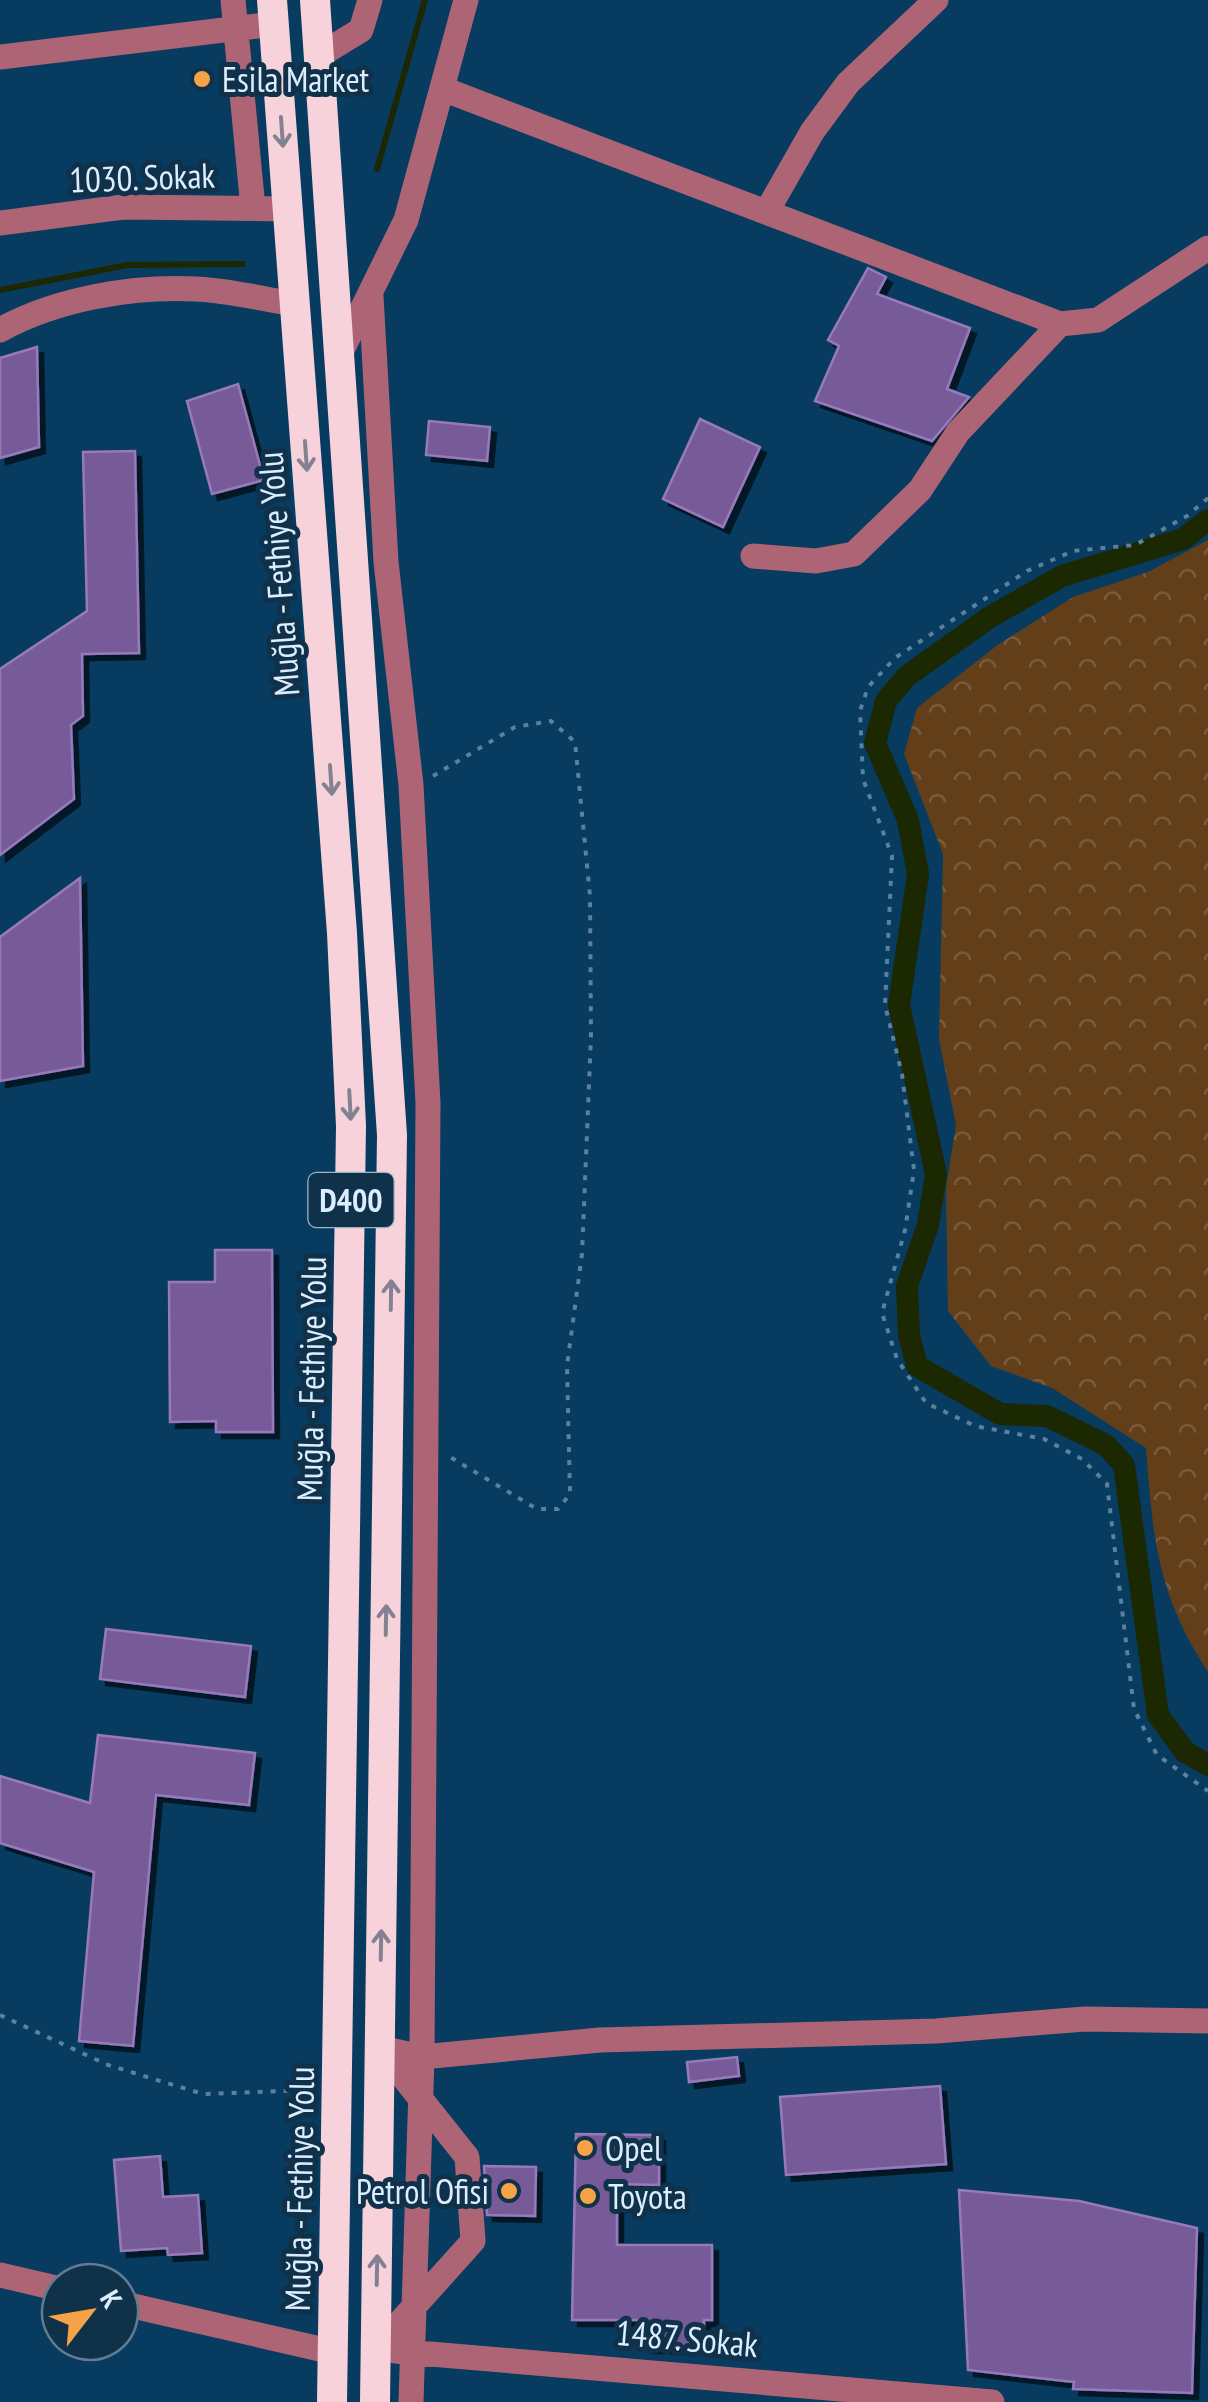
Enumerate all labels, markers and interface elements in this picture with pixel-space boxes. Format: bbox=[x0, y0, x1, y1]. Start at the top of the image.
place label: Esila Market bbox=[222, 56, 370, 102]
marker: Esila Market bbox=[191, 68, 213, 90]
one-way arrow bbox=[273, 116, 292, 148]
street label: 1030. Sokak bbox=[68, 151, 216, 203]
one-way arrow bbox=[297, 440, 316, 472]
street label: Muğla - Fethiye Yolu bbox=[247, 450, 309, 698]
one-way arrow bbox=[322, 764, 341, 796]
one-way arrow bbox=[341, 1088, 360, 1120]
road number: D400 bbox=[308, 1173, 394, 1227]
street label: Muğla - Fethiye Yolu bbox=[286, 1256, 336, 1502]
one-way arrow bbox=[381, 1279, 400, 1311]
one-way arrow bbox=[377, 1604, 396, 1636]
one-way arrow bbox=[372, 1929, 391, 1961]
street label: Muğla - Fethiye Yolu bbox=[274, 2066, 324, 2312]
place label: Opel bbox=[605, 2125, 662, 2171]
marker: Opel bbox=[574, 2137, 596, 2159]
place label: Petrol Ofisi bbox=[356, 2168, 489, 2214]
place label: Toyota bbox=[608, 2173, 687, 2219]
marker: Petrol Ofisi bbox=[498, 2180, 520, 2202]
marker: Toyota bbox=[577, 2185, 599, 2207]
one-way arrow bbox=[367, 2254, 386, 2286]
north arrow bbox=[40, 2262, 140, 2362]
text: K bbox=[92, 2283, 132, 2315]
street label: 1487. Sokak bbox=[614, 2309, 760, 2367]

